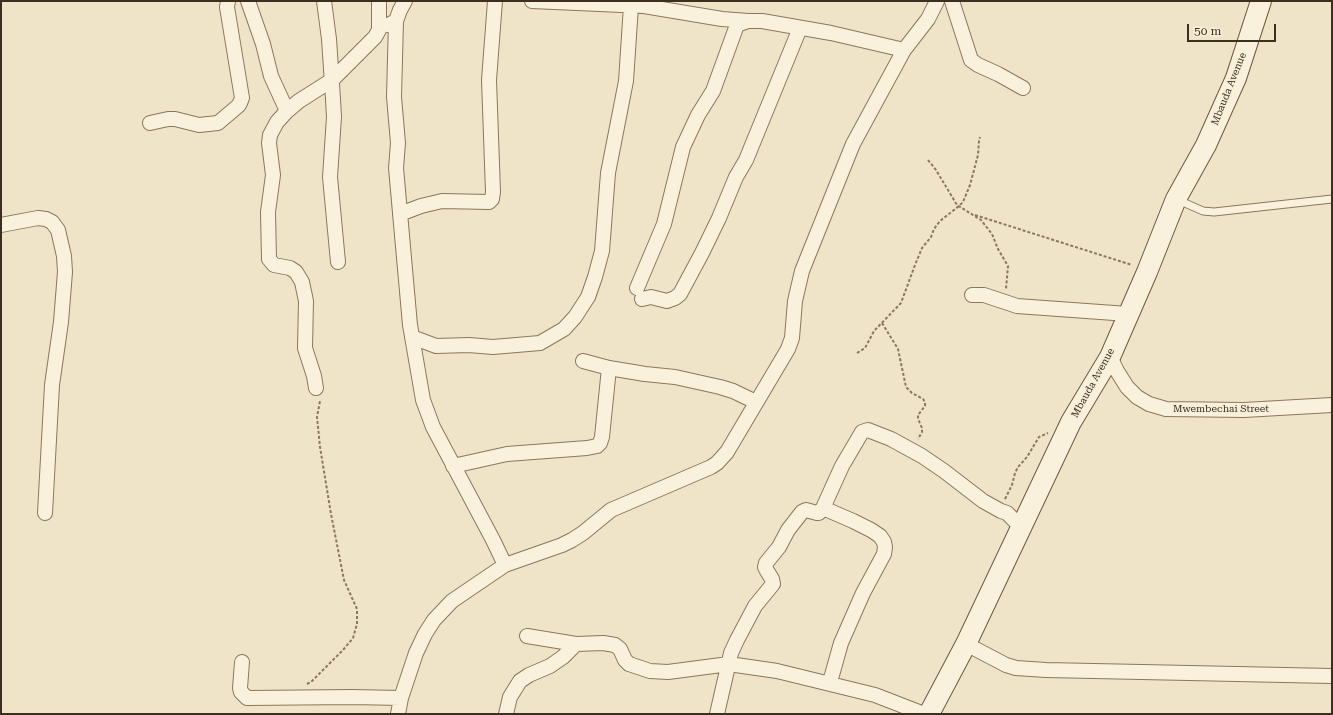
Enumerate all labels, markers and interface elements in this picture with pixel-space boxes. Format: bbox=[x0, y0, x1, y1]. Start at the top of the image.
scale bar bbox=[1189, 16, 1278, 42]
text: 50 m bbox=[1194, 24, 1221, 38]
street label: Mbauda Avenue bbox=[1209, 51, 1249, 127]
street label: Mbauda Avenue bbox=[1069, 346, 1117, 420]
street label: Mwembechai Street bbox=[1173, 403, 1269, 415]

